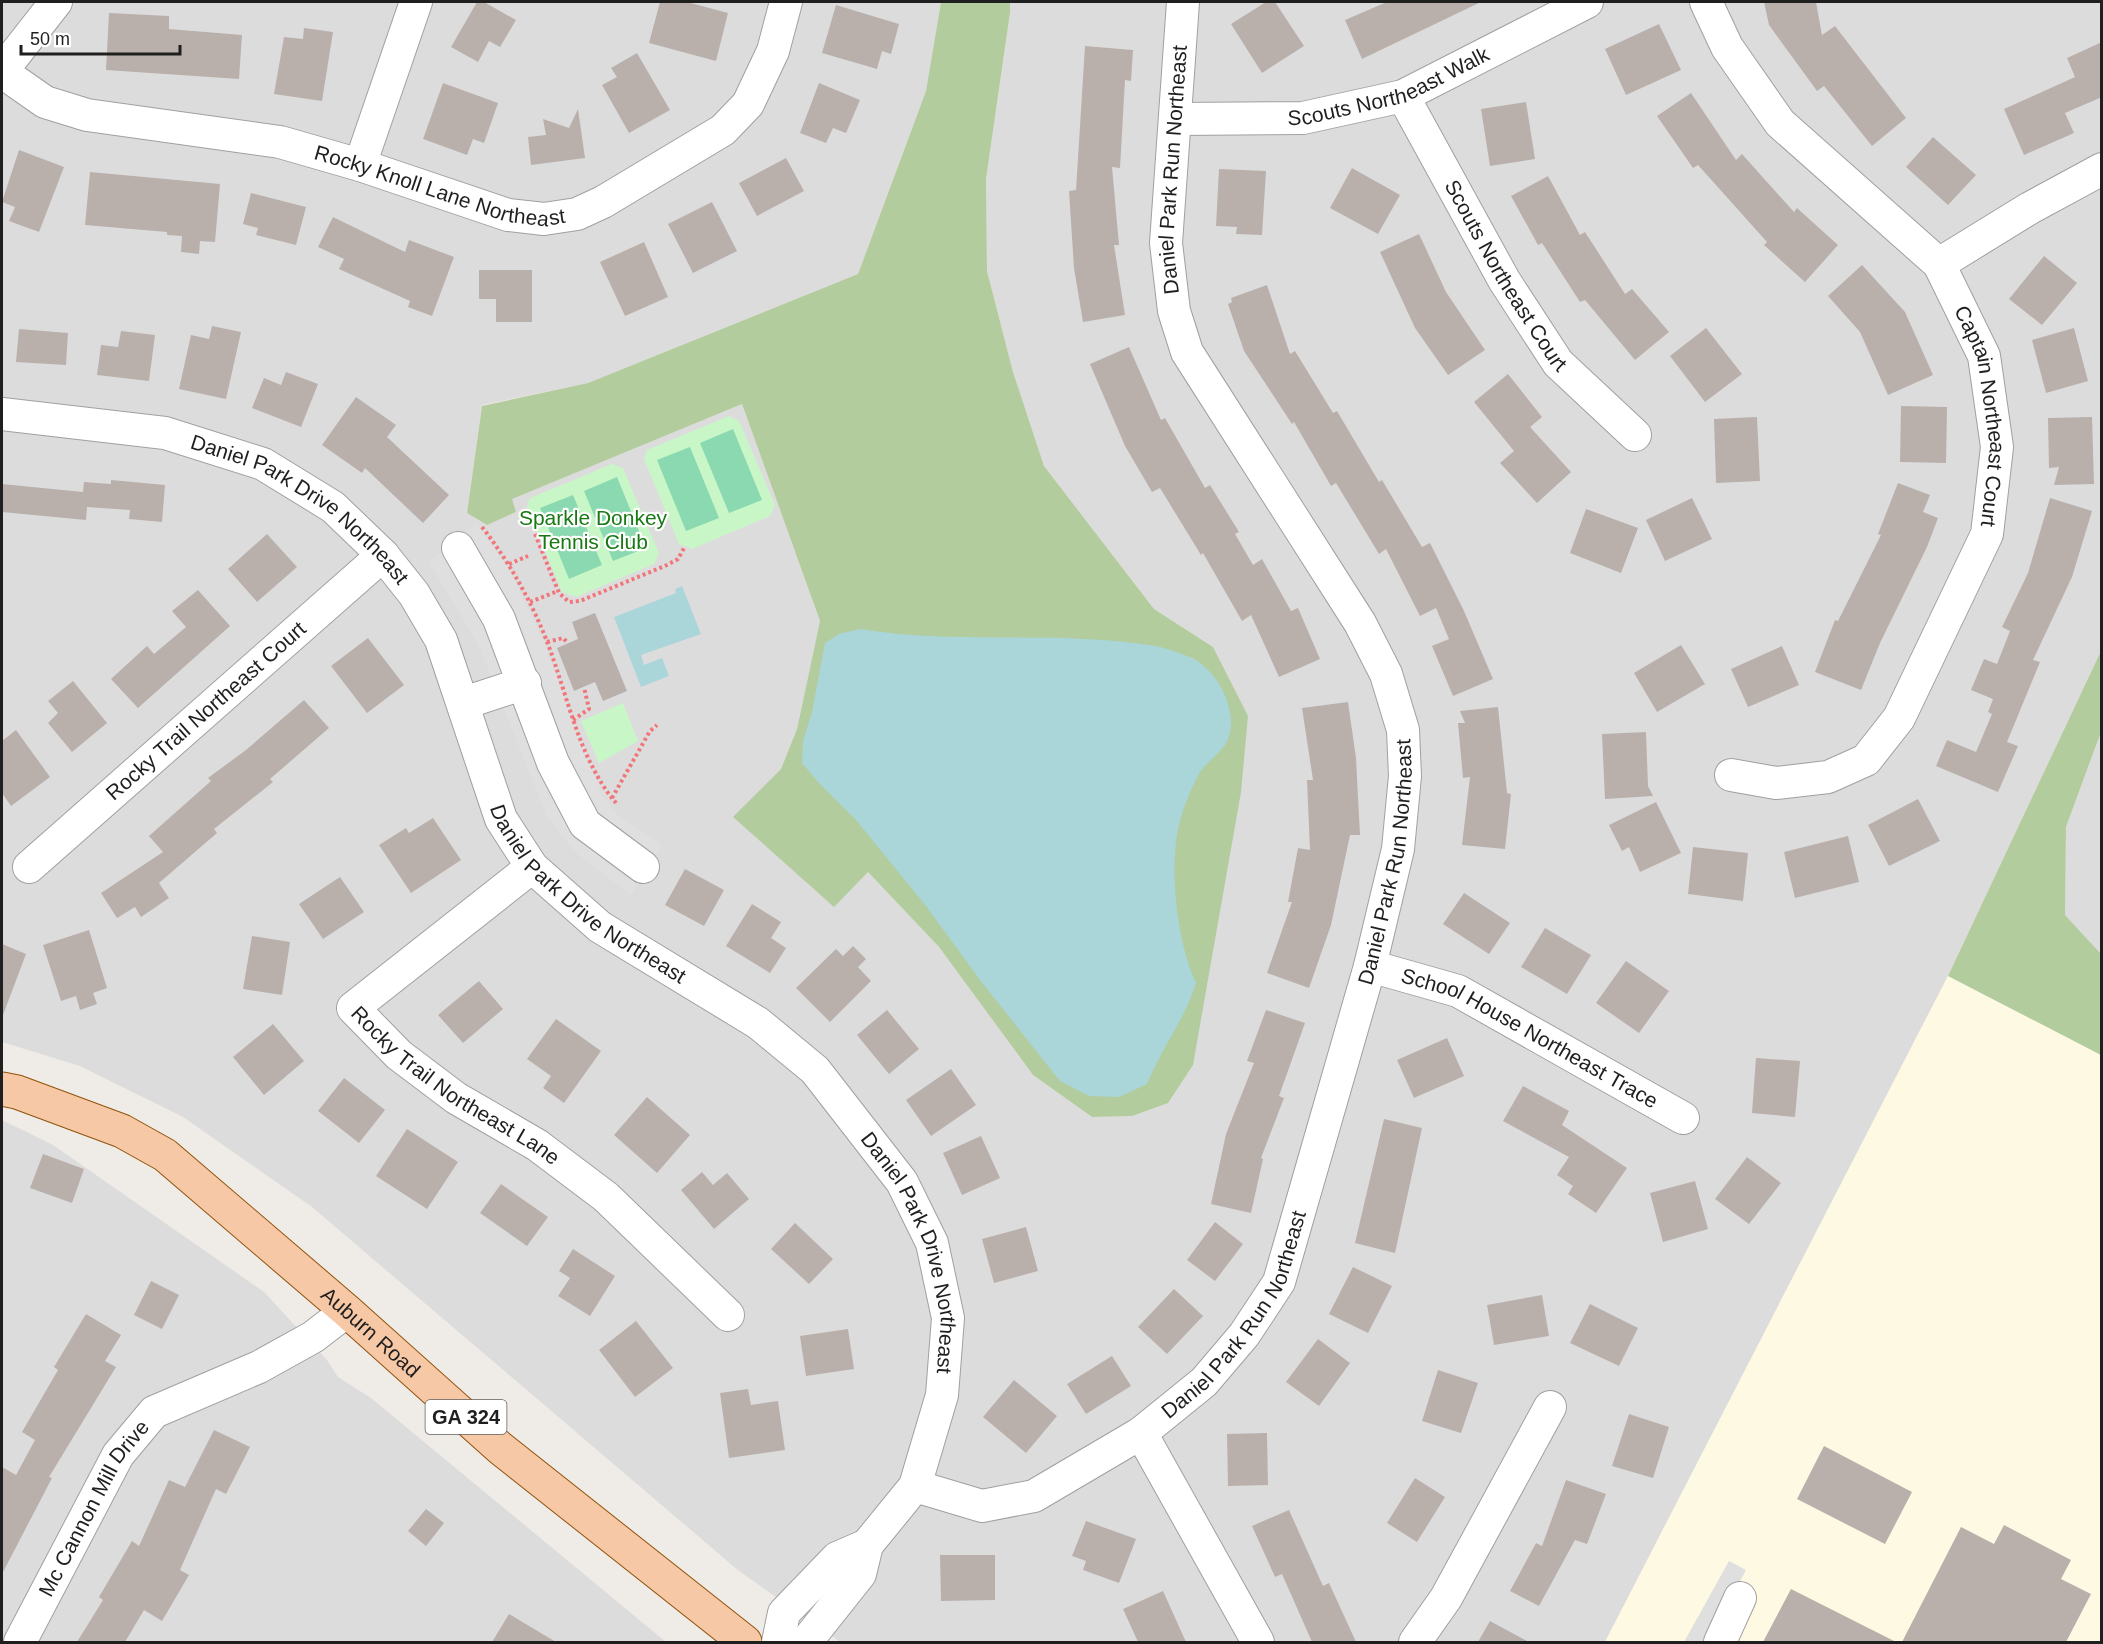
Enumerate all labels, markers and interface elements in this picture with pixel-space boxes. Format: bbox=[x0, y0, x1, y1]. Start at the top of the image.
scale bar bbox=[21, 18, 180, 56]
text: 50 m bbox=[30, 29, 70, 49]
street label: Scouts Northeast Walk bbox=[1287, 42, 1493, 129]
street label: Daniel Park Run Northeast bbox=[1154, 44, 1191, 296]
street label: Rocky Knoll Lane Northeast bbox=[312, 141, 567, 231]
street label: Scouts Northeast Court bbox=[1440, 176, 1572, 376]
street label: Captain Northeast Court bbox=[1950, 302, 2010, 528]
street label: Daniel Park Drive Northeast bbox=[188, 430, 414, 588]
park label: Sparkle Donkey Tennis Club bbox=[519, 506, 668, 553]
street label: Rocky Trail Northeast Court bbox=[101, 617, 310, 805]
street label: Daniel Park Run Northeast bbox=[1353, 738, 1416, 987]
street label: Daniel Park Drive Northeast bbox=[486, 801, 690, 987]
street label: School House Northeast Trace bbox=[1399, 963, 1662, 1112]
street label: Rocky Trail Northeast Lane bbox=[347, 1001, 564, 1169]
street label: Daniel Park Drive Northeast bbox=[857, 1127, 960, 1375]
street label: Daniel Park Run Northeast bbox=[1157, 1208, 1310, 1423]
street label: Auburn Road bbox=[317, 1282, 425, 1382]
road number: GA 324 bbox=[426, 1400, 506, 1434]
street label: Mc Cannon Mill Drive bbox=[34, 1415, 153, 1600]

